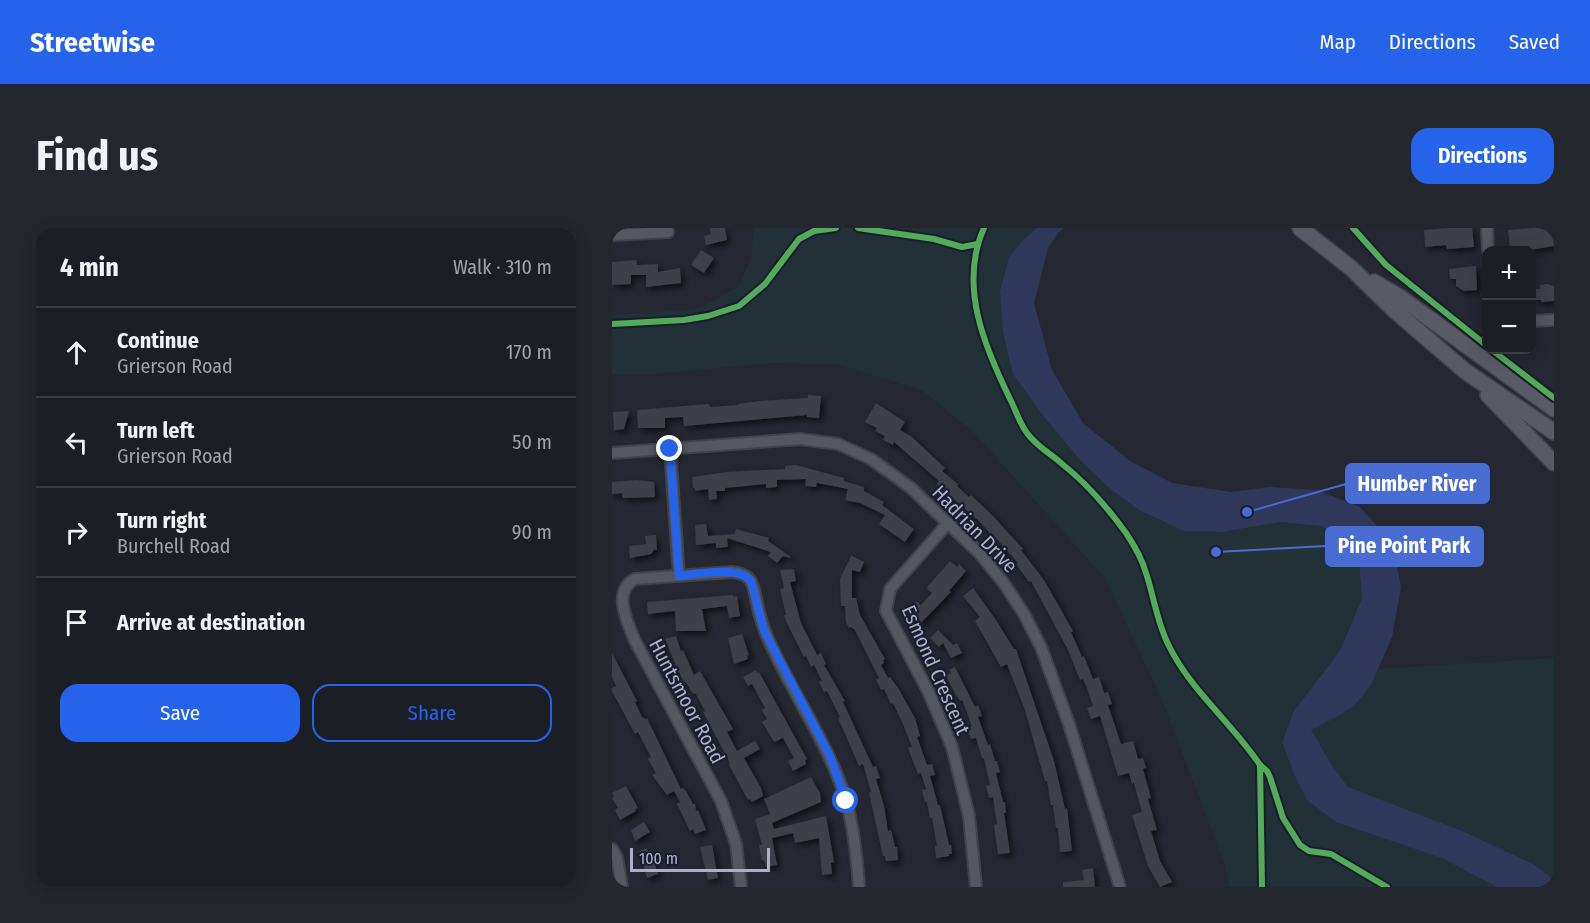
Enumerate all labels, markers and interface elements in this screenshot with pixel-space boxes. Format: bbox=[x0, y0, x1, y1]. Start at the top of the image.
text: Streetwise bbox=[30, 26, 155, 59]
text: Map bbox=[1319, 29, 1356, 55]
text: Directions bbox=[1389, 29, 1476, 55]
text: Saved bbox=[1509, 29, 1560, 55]
button: Directions bbox=[1411, 128, 1554, 184]
text: Find us bbox=[36, 131, 158, 181]
map controls bbox=[1482, 246, 1536, 354]
button: + bbox=[1482, 246, 1536, 300]
text: 4 min bbox=[60, 252, 119, 283]
text: Walk · 310 m bbox=[453, 255, 552, 279]
button: − bbox=[1482, 300, 1536, 354]
text: Continue bbox=[117, 327, 199, 354]
icon: ahead bbox=[60, 336, 93, 369]
text: 170 m bbox=[506, 340, 552, 364]
text: Grierson Road bbox=[117, 354, 233, 378]
text: Turn left bbox=[117, 417, 195, 444]
icon: left bbox=[60, 426, 93, 459]
text: 50 m bbox=[512, 430, 552, 454]
route end bbox=[656, 435, 682, 461]
text: Grierson Road bbox=[117, 444, 233, 468]
callout: Humber River bbox=[1346, 464, 1489, 503]
text: Humber River bbox=[1358, 471, 1477, 497]
street label: Hadrian Drive bbox=[927, 480, 1023, 578]
text: Turn right bbox=[117, 507, 206, 534]
icon: right bbox=[60, 516, 93, 549]
text: 90 m bbox=[512, 520, 552, 544]
callout: Pine Point Park bbox=[1326, 527, 1483, 566]
text: Pine Point Park bbox=[1338, 533, 1470, 559]
text: Burchell Road bbox=[117, 534, 231, 558]
street label: Esmond Crescent bbox=[897, 601, 976, 739]
icon: arrive bbox=[60, 606, 93, 639]
text: Arrive at destination bbox=[117, 609, 305, 636]
street label: Huntsmoor Road bbox=[644, 635, 730, 767]
button: Save bbox=[60, 684, 300, 742]
button: Share bbox=[312, 684, 552, 742]
route start bbox=[832, 787, 858, 813]
scale bar bbox=[630, 845, 770, 872]
text: 100 m bbox=[639, 849, 678, 868]

